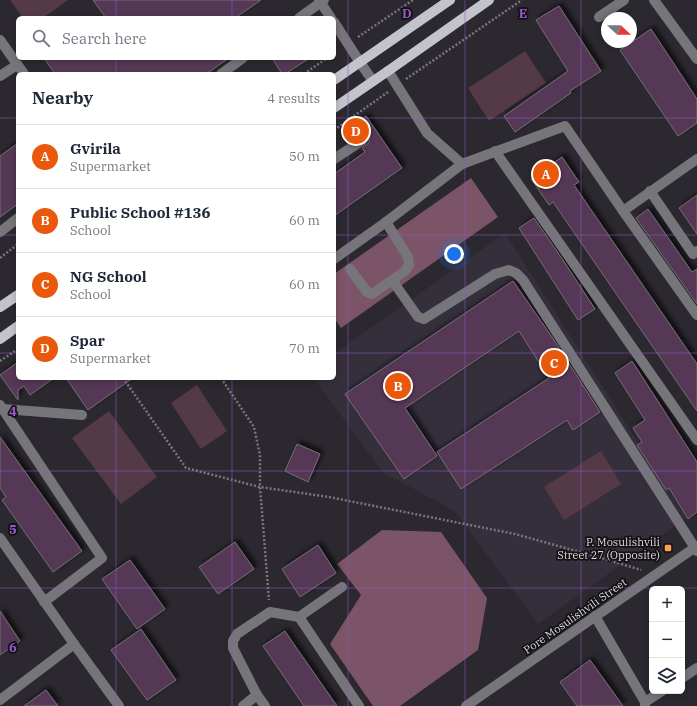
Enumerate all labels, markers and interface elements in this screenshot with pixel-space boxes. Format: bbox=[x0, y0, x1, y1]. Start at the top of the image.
text: D bbox=[402, 5, 412, 22]
text: E bbox=[519, 5, 527, 22]
north arrow bbox=[601, 12, 637, 48]
search box bbox=[16, 16, 336, 60]
icon: search bbox=[30, 27, 52, 49]
text: Search here bbox=[62, 29, 147, 48]
text: Nearby bbox=[32, 87, 93, 109]
text: 4 results bbox=[267, 90, 320, 107]
pin: D bbox=[343, 116, 369, 146]
text: Gvirila bbox=[70, 139, 121, 158]
text: A bbox=[40, 148, 50, 165]
text: 50 m bbox=[289, 148, 320, 165]
text: Supermarket bbox=[70, 158, 151, 175]
pin: A bbox=[533, 159, 559, 189]
text: Public School #136 bbox=[70, 203, 211, 222]
text: B bbox=[40, 212, 50, 229]
text: 60 m bbox=[289, 212, 320, 229]
text: School bbox=[70, 222, 111, 239]
your location bbox=[444, 244, 464, 264]
text: NG School bbox=[70, 267, 147, 286]
text: C bbox=[41, 276, 49, 293]
text: 60 m bbox=[289, 276, 320, 293]
text: School bbox=[70, 286, 111, 303]
text: Spar bbox=[70, 331, 105, 350]
text: D bbox=[40, 340, 50, 357]
text: 70 m bbox=[289, 340, 320, 357]
pin: C bbox=[541, 348, 567, 378]
text: Supermarket bbox=[70, 350, 151, 367]
pin: B bbox=[385, 371, 411, 401]
text: 4 bbox=[9, 403, 17, 420]
text: 5 bbox=[9, 521, 17, 538]
place label: P. Mosulishvili Street 27 (Opposite) bbox=[557, 535, 661, 562]
marker: P. Mosulishvili Street 27 (Opposite) bbox=[663, 543, 673, 553]
street label: Pore Mosulishvili Street bbox=[521, 575, 629, 657]
map controls bbox=[649, 586, 685, 694]
button: + bbox=[649, 586, 685, 622]
button: − bbox=[649, 622, 685, 658]
text: 6 bbox=[9, 639, 17, 656]
button: layers bbox=[649, 658, 685, 694]

